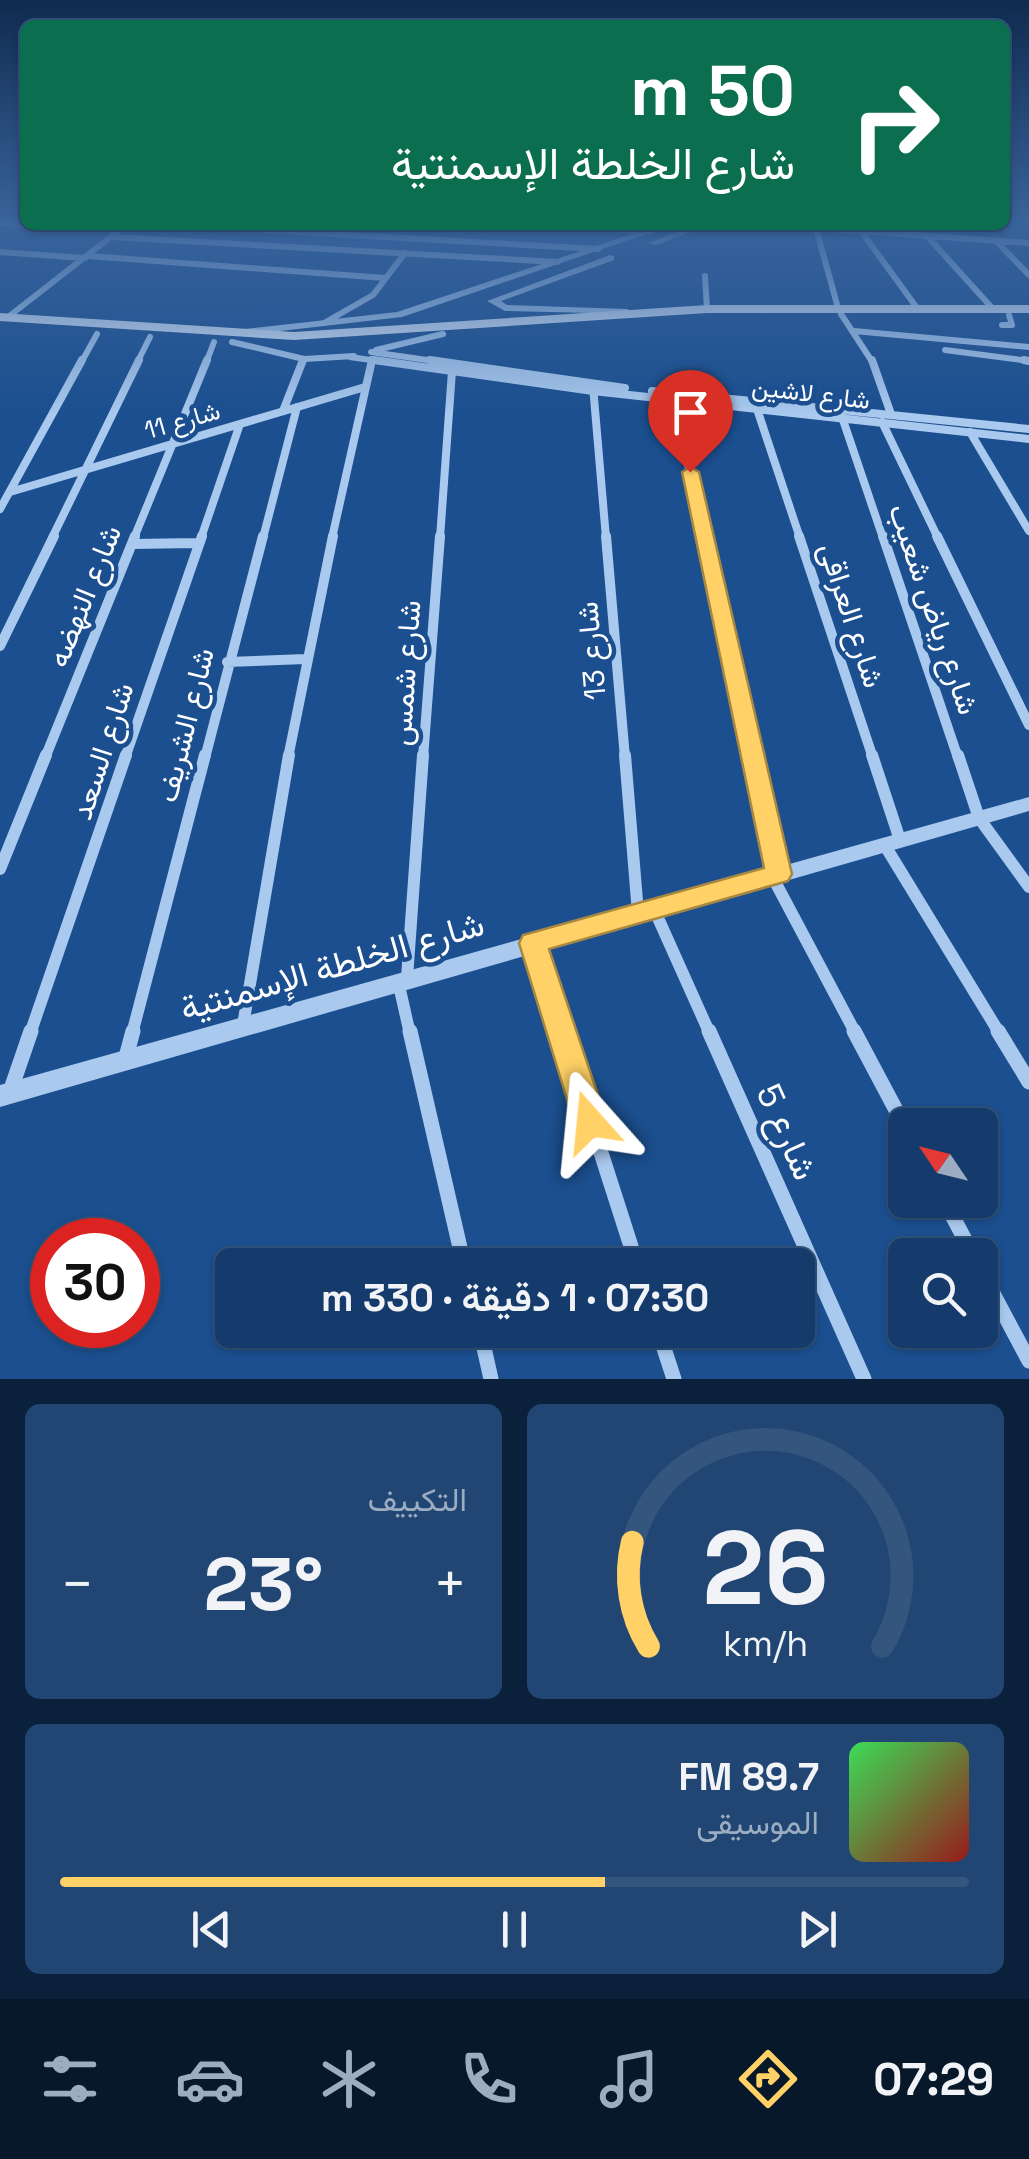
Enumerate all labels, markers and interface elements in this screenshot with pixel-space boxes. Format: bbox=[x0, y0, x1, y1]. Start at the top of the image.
text: 50 m bbox=[630, 46, 795, 135]
icon: right bbox=[830, 60, 960, 190]
text: شارع الخلطة الإسمنتية bbox=[391, 135, 795, 192]
pin bbox=[648, 370, 733, 473]
street label: شارع لاشين bbox=[750, 370, 872, 417]
icon: arrive bbox=[663, 385, 718, 440]
street label: شارع 11 bbox=[140, 394, 224, 447]
street label: شارع رياض شعيب bbox=[879, 499, 988, 720]
street label: شارع النهضه bbox=[38, 519, 131, 673]
street label: شارع العراقى bbox=[809, 537, 894, 693]
street label: شارع شمس bbox=[380, 599, 431, 747]
street label: شارع 13 bbox=[567, 600, 616, 702]
street label: شارع الشريف bbox=[147, 644, 224, 807]
street label: شارع السعد bbox=[61, 677, 143, 825]
street label: شارع الخلطة الإسمنتية bbox=[175, 902, 490, 1032]
position arrow bbox=[538, 1070, 642, 1174]
street label: شارع 5 bbox=[745, 1077, 828, 1188]
north arrow bbox=[888, 1108, 998, 1218]
map controls bbox=[888, 1108, 998, 1348]
speed limit sign: 30 bbox=[30, 1218, 160, 1348]
button: search bbox=[888, 1238, 998, 1348]
text: 07:30 · 1 دقيقة · 330 m bbox=[321, 1274, 709, 1322]
text: التكييف bbox=[368, 1480, 467, 1520]
text: 26 bbox=[702, 1502, 829, 1634]
text: 23° bbox=[204, 1536, 323, 1632]
text: − bbox=[60, 1549, 94, 1619]
text: + bbox=[433, 1549, 467, 1619]
text: km/h bbox=[723, 1621, 808, 1666]
text: 89.7 FM bbox=[679, 1753, 819, 1801]
text: الموسيقى bbox=[696, 1803, 819, 1843]
icon: previous bbox=[184, 1902, 239, 1957]
icon: pause bbox=[487, 1902, 542, 1957]
icon: next bbox=[790, 1902, 845, 1957]
icon: filters bbox=[35, 2044, 105, 2114]
icon: car bbox=[175, 2044, 245, 2114]
icon: climate bbox=[314, 2044, 384, 2114]
icon: phone bbox=[454, 2044, 524, 2114]
icon: music bbox=[594, 2044, 664, 2114]
icon: directions bbox=[733, 2044, 803, 2114]
text: 07:29 bbox=[873, 2051, 994, 2108]

